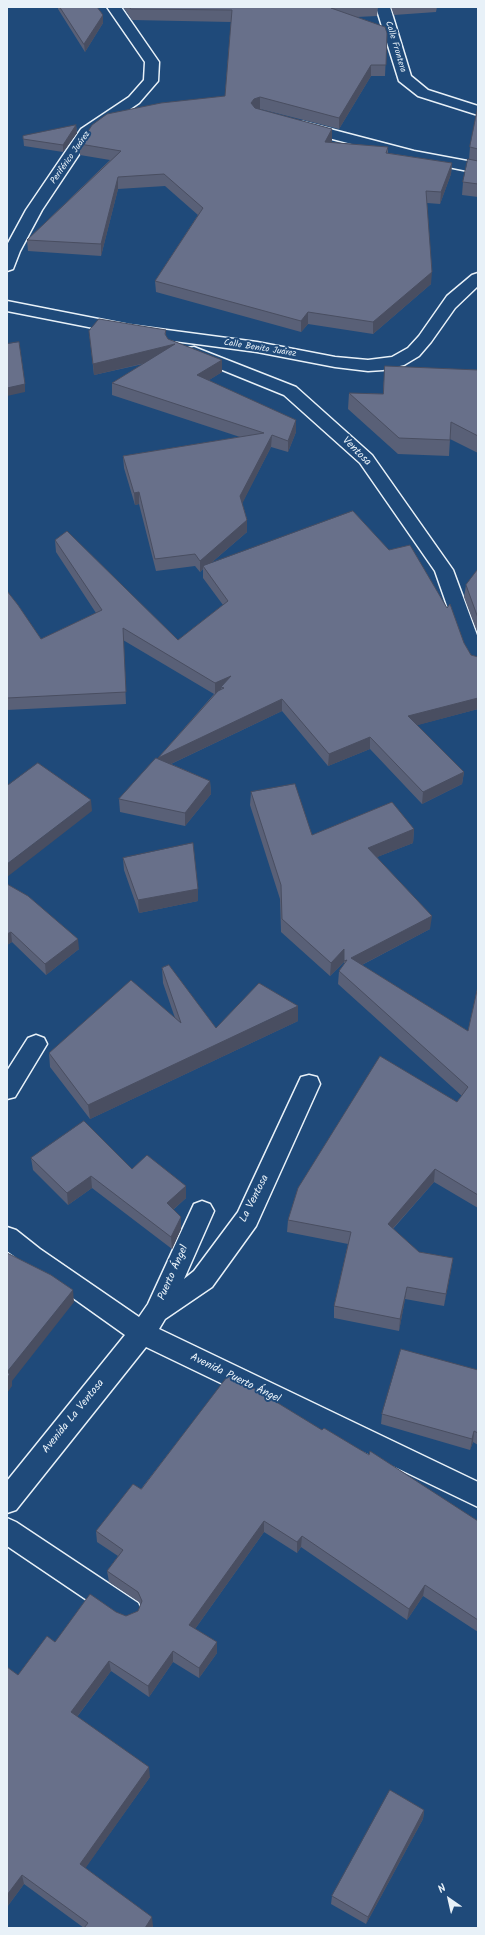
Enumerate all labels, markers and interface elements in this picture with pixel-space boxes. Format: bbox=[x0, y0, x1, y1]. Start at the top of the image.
street label: Calle Frontera bbox=[382, 20, 408, 74]
street label: Periférico Juárez bbox=[49, 130, 93, 186]
street label: Calle Benito Juárez bbox=[223, 338, 297, 360]
street label: Ventosa bbox=[339, 435, 373, 469]
street label: La Ventosa bbox=[237, 1173, 273, 1225]
street label: Puerto Ángel bbox=[156, 1243, 192, 1303]
street label: Avenida Puerto Ángel bbox=[188, 1351, 282, 1407]
street label: Avenida La Ventosa bbox=[40, 1377, 108, 1457]
north arrow bbox=[429, 1879, 469, 1919]
text: N bbox=[434, 1880, 450, 1898]

